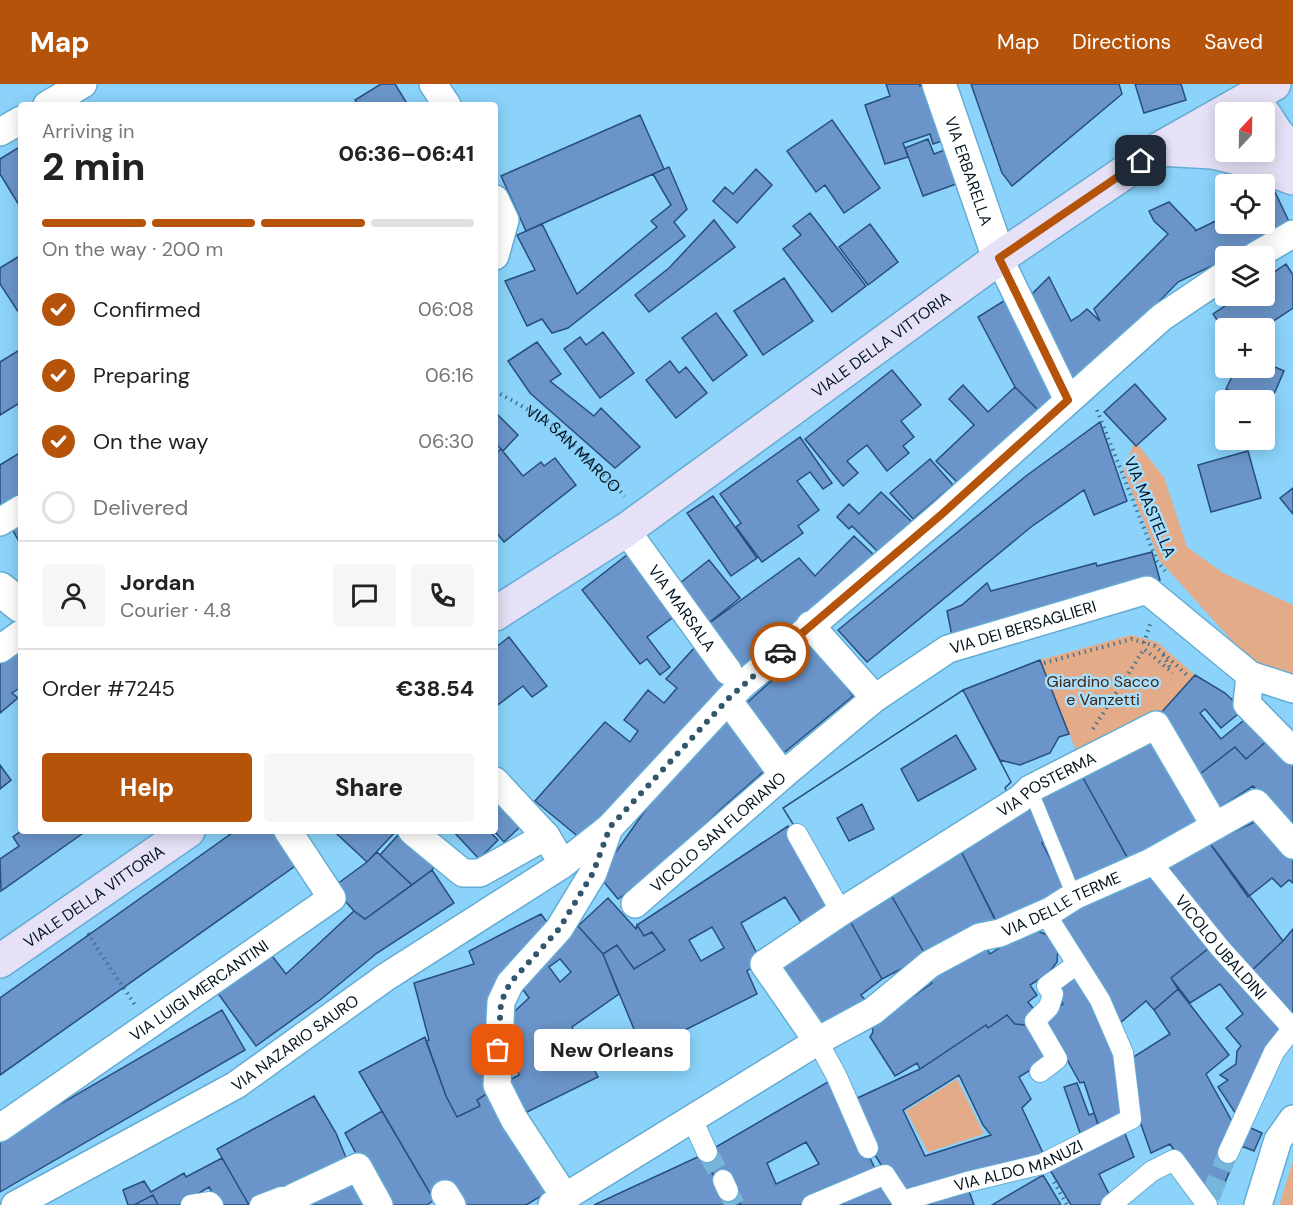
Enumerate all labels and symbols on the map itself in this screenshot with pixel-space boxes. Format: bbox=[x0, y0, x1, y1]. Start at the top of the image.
north arrow bbox=[1215, 102, 1275, 162]
street label: VIA ERBARELLA bbox=[940, 114, 998, 229]
pin bbox=[1115, 135, 1166, 186]
street label: VIALE DELLA VITTORIA bbox=[807, 286, 955, 402]
street label: VIA SAN MARCO bbox=[522, 400, 626, 497]
street label: VIA MASTELLA bbox=[1119, 453, 1181, 561]
street label: VIA MARSALA bbox=[644, 560, 721, 656]
street label: VIA DEI BERSAGLIERI bbox=[947, 595, 1099, 658]
courier bbox=[750, 622, 810, 682]
park label: Giardino Sacco e Vanzetti bbox=[1047, 671, 1159, 710]
street label: VIA POSTERMA bbox=[993, 747, 1099, 821]
street label: VICOLO SAN FLORIANO bbox=[646, 767, 790, 897]
street label: VIALE DELLA VITTORIA bbox=[19, 840, 169, 952]
street label: VIA DELLE TERME bbox=[998, 866, 1124, 941]
street label: VICOLO UBALDINI bbox=[1171, 890, 1271, 1004]
street label: VIA LUIGI MERCANTINI bbox=[125, 935, 272, 1046]
street label: VIA NAZARIO SAURO bbox=[227, 990, 363, 1096]
pin bbox=[472, 1024, 523, 1075]
callout: New Orleans bbox=[534, 1029, 690, 1071]
street label: VIA ALDO MANUZI bbox=[952, 1135, 1086, 1196]

